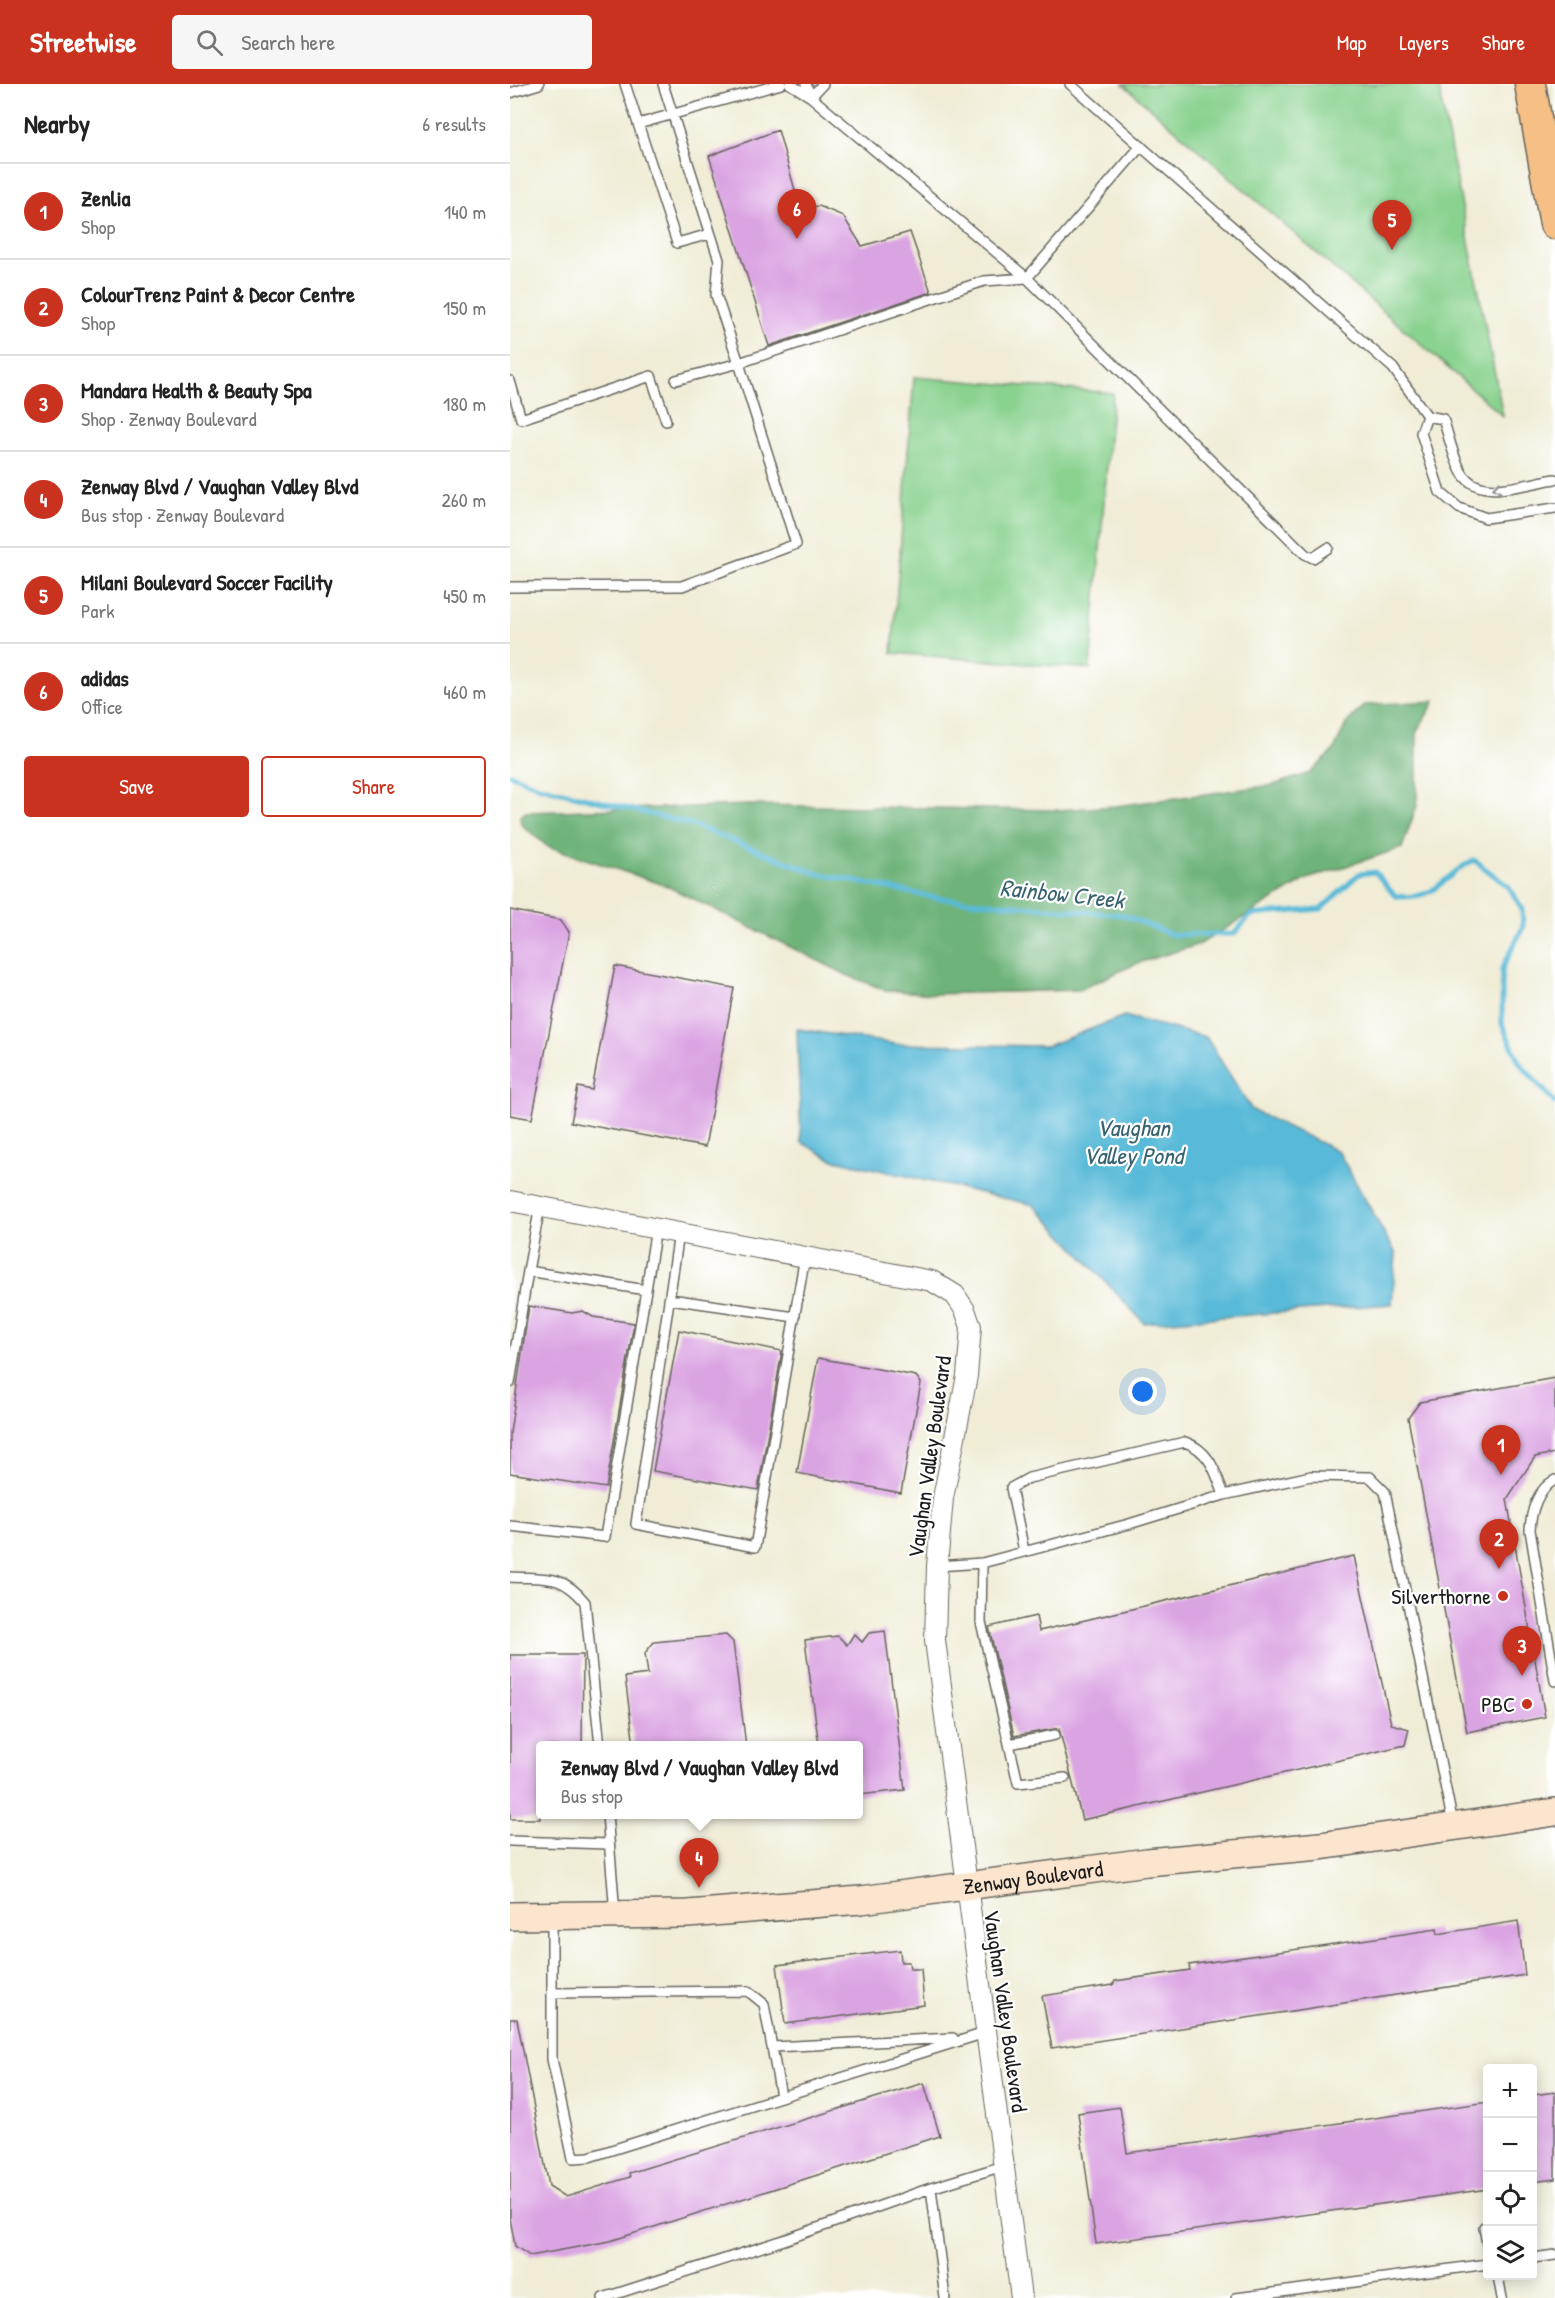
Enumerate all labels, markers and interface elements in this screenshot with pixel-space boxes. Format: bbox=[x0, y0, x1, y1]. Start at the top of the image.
search box bbox=[172, 15, 592, 69]
text: Streetwise bbox=[30, 23, 136, 61]
icon: search bbox=[193, 26, 226, 59]
text: Search here bbox=[241, 27, 335, 57]
text: Map bbox=[1337, 28, 1366, 57]
text: Layers bbox=[1399, 28, 1449, 57]
text: Share bbox=[1482, 28, 1525, 57]
text: Nearby bbox=[24, 106, 90, 141]
text: 6 results bbox=[422, 110, 486, 137]
text: Zenlia bbox=[81, 183, 130, 213]
pin: 6 bbox=[778, 190, 816, 239]
text: 1 bbox=[40, 198, 47, 225]
text: 140 m bbox=[444, 198, 486, 225]
pin: 5 bbox=[1372, 200, 1412, 250]
text: Shop bbox=[81, 213, 115, 240]
text: ColourTrenz Paint & Decor Centre bbox=[81, 279, 355, 309]
text: 2 bbox=[39, 294, 48, 321]
text: 150 m bbox=[443, 294, 486, 321]
text: Shop bbox=[81, 309, 115, 336]
text: Mandara Health & Beauty Spa bbox=[81, 375, 312, 405]
text: 3 bbox=[39, 390, 48, 417]
text: 180 m bbox=[443, 390, 486, 417]
text: Shop · Zenway Boulevard bbox=[81, 405, 257, 432]
text: Zenway Blvd / Vaughan Valley Blvd bbox=[81, 471, 358, 501]
one-way arrow bbox=[1493, 481, 1502, 494]
text: 4 bbox=[40, 486, 47, 513]
text: 260 m bbox=[442, 486, 486, 513]
text: Bus stop · Zenway Boulevard bbox=[81, 501, 284, 528]
text: Milani Boulevard Soccer Facility bbox=[81, 567, 333, 597]
text: 5 bbox=[39, 582, 48, 609]
text: 450 m bbox=[443, 582, 486, 609]
text: Park bbox=[81, 597, 114, 624]
text: adidas bbox=[81, 663, 129, 693]
text: 6 bbox=[40, 678, 47, 705]
text: 460 m bbox=[443, 678, 486, 705]
text: Office bbox=[81, 693, 123, 720]
button: Save bbox=[24, 756, 249, 817]
button: Share bbox=[261, 756, 486, 817]
water label: Rainbow Creek bbox=[999, 871, 1127, 916]
water label: Vaughan Valley Pond bbox=[1083, 1111, 1187, 1172]
street label: Vaughan Valley Boulevard bbox=[900, 1354, 958, 1560]
your location bbox=[1128, 1377, 1157, 1406]
pin: 1 bbox=[1482, 1426, 1520, 1475]
pin: 2 bbox=[1480, 1520, 1518, 1569]
place label: Silverthorne bbox=[1391, 1581, 1491, 1611]
marker: Silverthorne bbox=[1496, 1589, 1510, 1603]
pin: 3 bbox=[1502, 1626, 1542, 1676]
place label: PBC bbox=[1481, 1689, 1515, 1719]
marker: PBC bbox=[1520, 1697, 1534, 1711]
popup bbox=[536, 1741, 863, 1819]
text: Zenway Blvd / Vaughan Valley Blvd bbox=[561, 1752, 838, 1782]
text: Bus stop bbox=[561, 1782, 623, 1809]
pin: 4 bbox=[680, 1838, 718, 1888]
street label: Zenway Boulevard bbox=[961, 1853, 1105, 1901]
street label: Vaughan Valley Boulevard bbox=[977, 1908, 1035, 2114]
map controls bbox=[1483, 2064, 1537, 2280]
button: + bbox=[1483, 2064, 1537, 2118]
button: − bbox=[1483, 2118, 1537, 2172]
button: locate bbox=[1483, 2172, 1537, 2226]
button: layers bbox=[1483, 2226, 1537, 2280]

